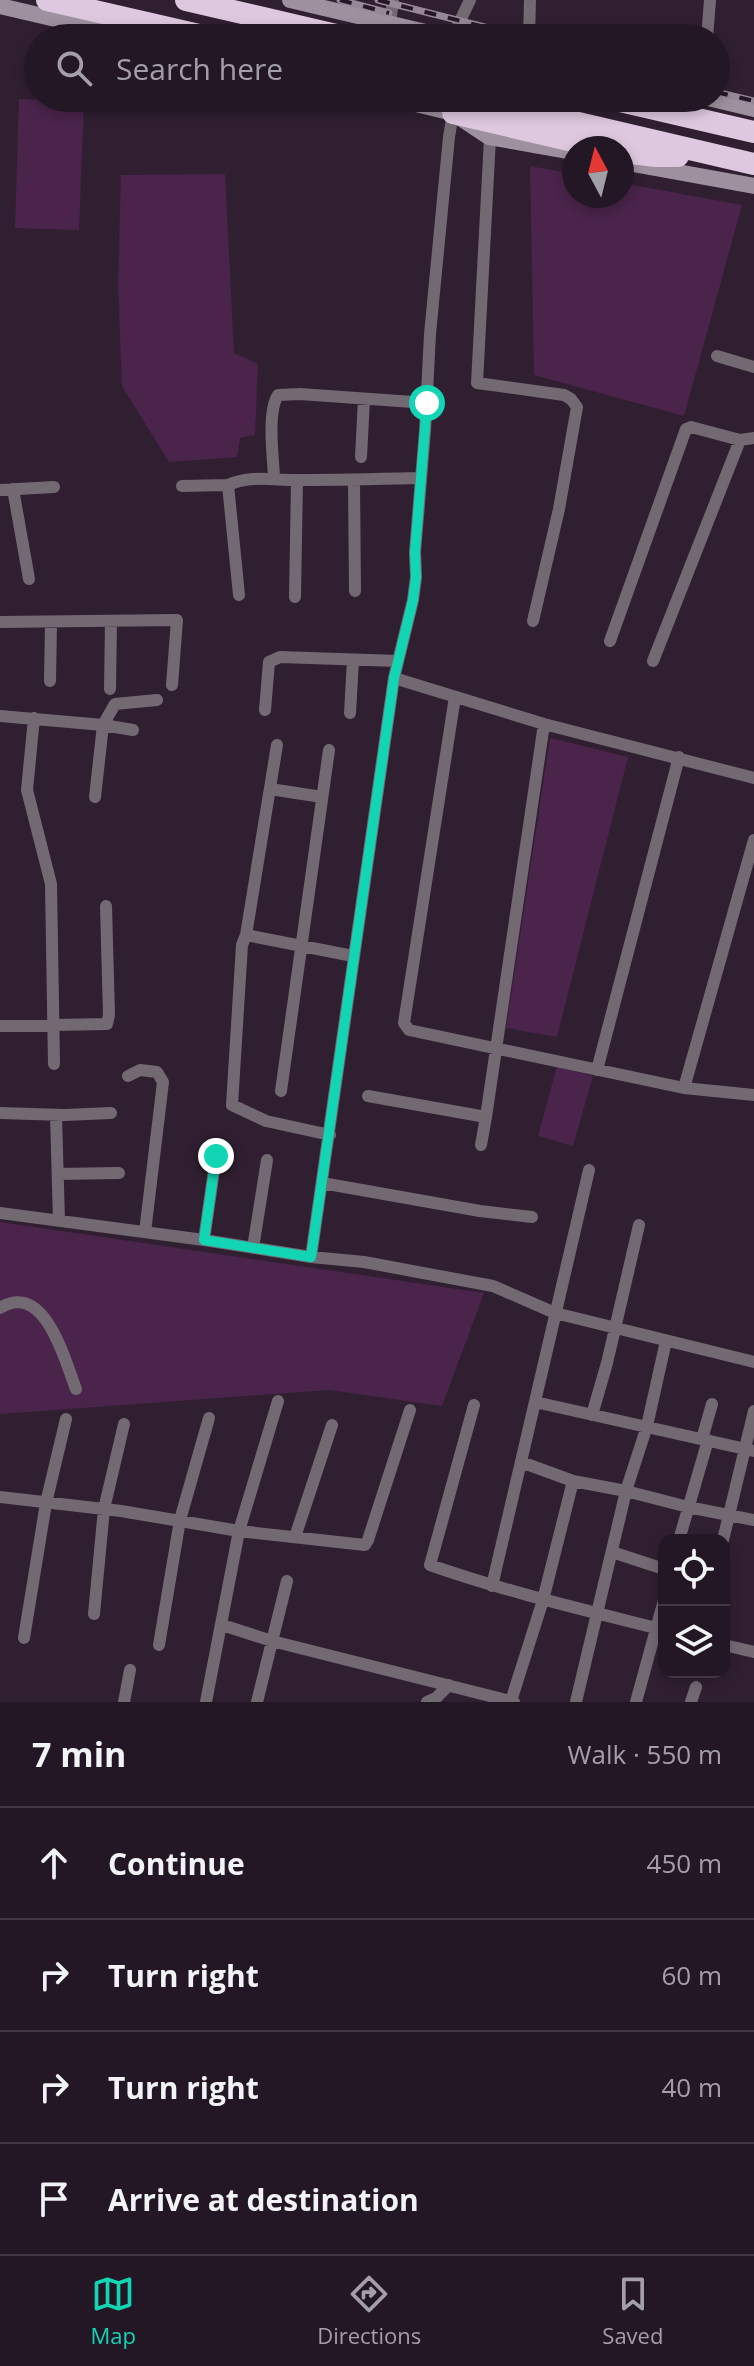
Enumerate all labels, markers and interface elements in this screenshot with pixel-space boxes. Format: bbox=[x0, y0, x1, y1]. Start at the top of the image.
search box bbox=[24, 24, 730, 112]
icon: search bbox=[52, 46, 96, 90]
text: Search here bbox=[116, 48, 283, 89]
north arrow bbox=[562, 136, 634, 208]
route start bbox=[409, 385, 445, 421]
route end bbox=[198, 1138, 234, 1174]
map controls bbox=[658, 1534, 730, 1678]
button: locate bbox=[658, 1534, 730, 1606]
button: layers bbox=[658, 1606, 730, 1678]
text: 7 min bbox=[32, 1731, 126, 1777]
text: Walk · 550 m bbox=[568, 1736, 722, 1772]
icon: ahead bbox=[32, 1841, 76, 1885]
text: Continue bbox=[108, 1843, 245, 1884]
text: 450 m bbox=[647, 1845, 722, 1881]
icon: right bbox=[32, 1953, 76, 1997]
text: Turn right bbox=[108, 1955, 259, 1996]
text: 60 m bbox=[661, 1957, 722, 1993]
icon: right bbox=[32, 2065, 76, 2109]
text: Turn right bbox=[108, 2067, 259, 2108]
text: 40 m bbox=[661, 2069, 722, 2105]
icon: arrive bbox=[32, 2177, 76, 2221]
text: Arrive at destination bbox=[108, 2179, 419, 2220]
tab: Map bbox=[91, 2272, 136, 2350]
tab: Directions bbox=[317, 2272, 421, 2350]
tab: Saved bbox=[602, 2272, 663, 2350]

